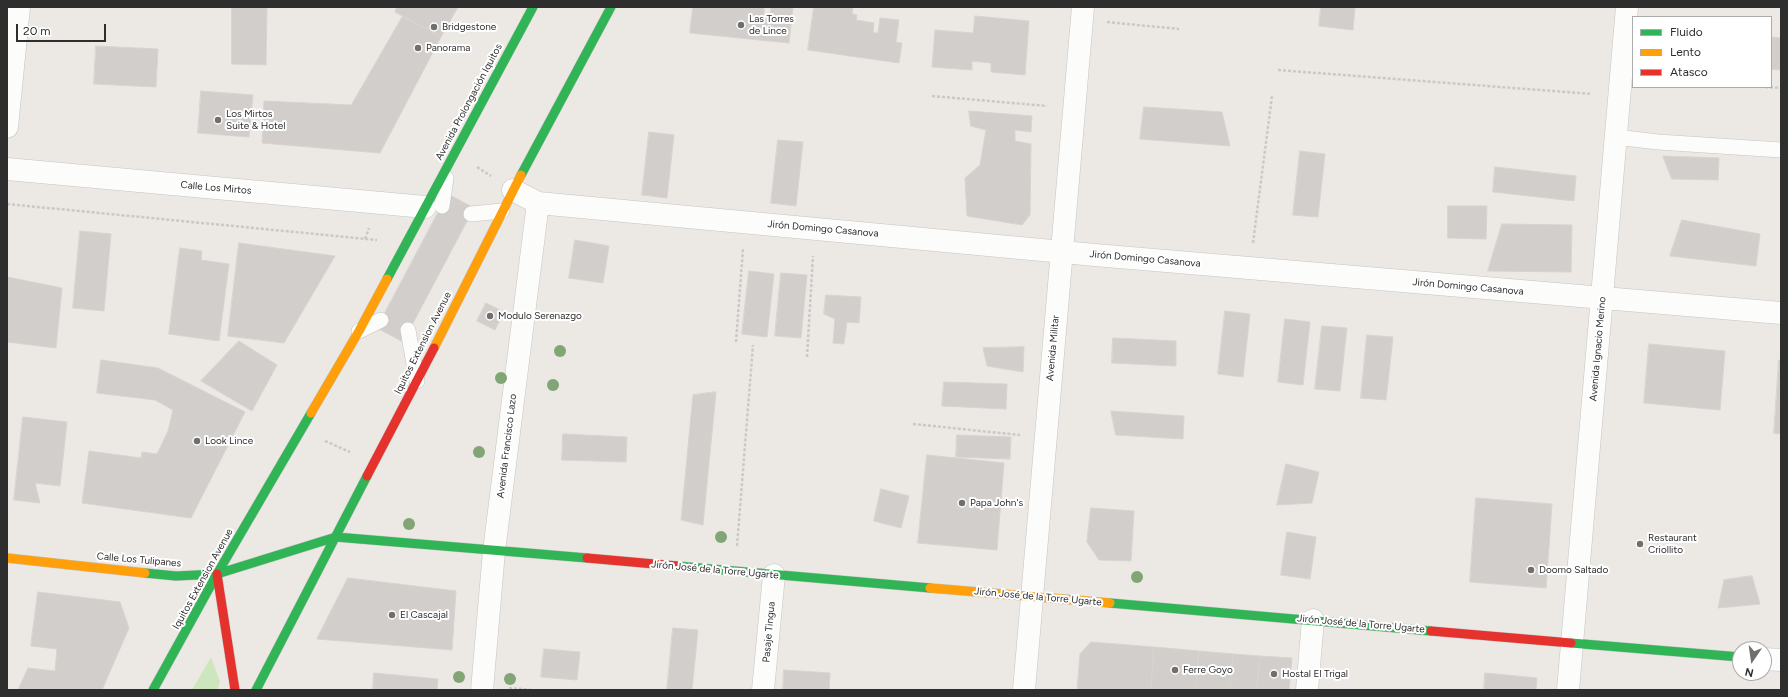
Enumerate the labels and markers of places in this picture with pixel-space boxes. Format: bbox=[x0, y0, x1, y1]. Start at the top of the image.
place label: Las Torres de Lince bbox=[749, 13, 794, 36]
marker: Las Torres de Lince bbox=[736, 20, 746, 30]
place label: Bridgestone bbox=[442, 21, 496, 33]
marker: Bridgestone bbox=[429, 22, 439, 32]
place label: Panorama bbox=[426, 42, 470, 54]
marker: Panorama bbox=[413, 43, 423, 53]
place label: Los Mirtos Suite & Hotel bbox=[226, 108, 285, 132]
marker: Los Mirtos Suite & Hotel bbox=[213, 115, 223, 125]
place label: Modulo Serenazgo bbox=[498, 310, 582, 322]
marker: Modulo Serenazgo bbox=[485, 311, 495, 321]
place label: Look Lince bbox=[205, 435, 253, 447]
marker: Look Lince bbox=[192, 436, 202, 446]
place label: Papa John's bbox=[970, 497, 1023, 509]
marker: Papa John's bbox=[957, 498, 967, 508]
place label: Restaurant Criollito bbox=[1648, 532, 1697, 556]
marker: Restaurant Criollito bbox=[1635, 539, 1645, 549]
place label: Doomo Saltado bbox=[1539, 564, 1608, 576]
marker: Doomo Saltado bbox=[1526, 565, 1536, 575]
place label: El Cascajal bbox=[400, 609, 448, 621]
marker: El Cascajal bbox=[387, 610, 397, 620]
place label: Ferre Goyo bbox=[1183, 664, 1233, 676]
marker: Ferre Goyo bbox=[1170, 665, 1180, 675]
place label: Hostal El Trigal bbox=[1282, 668, 1348, 680]
marker: Hostal El Trigal bbox=[1269, 669, 1279, 679]

